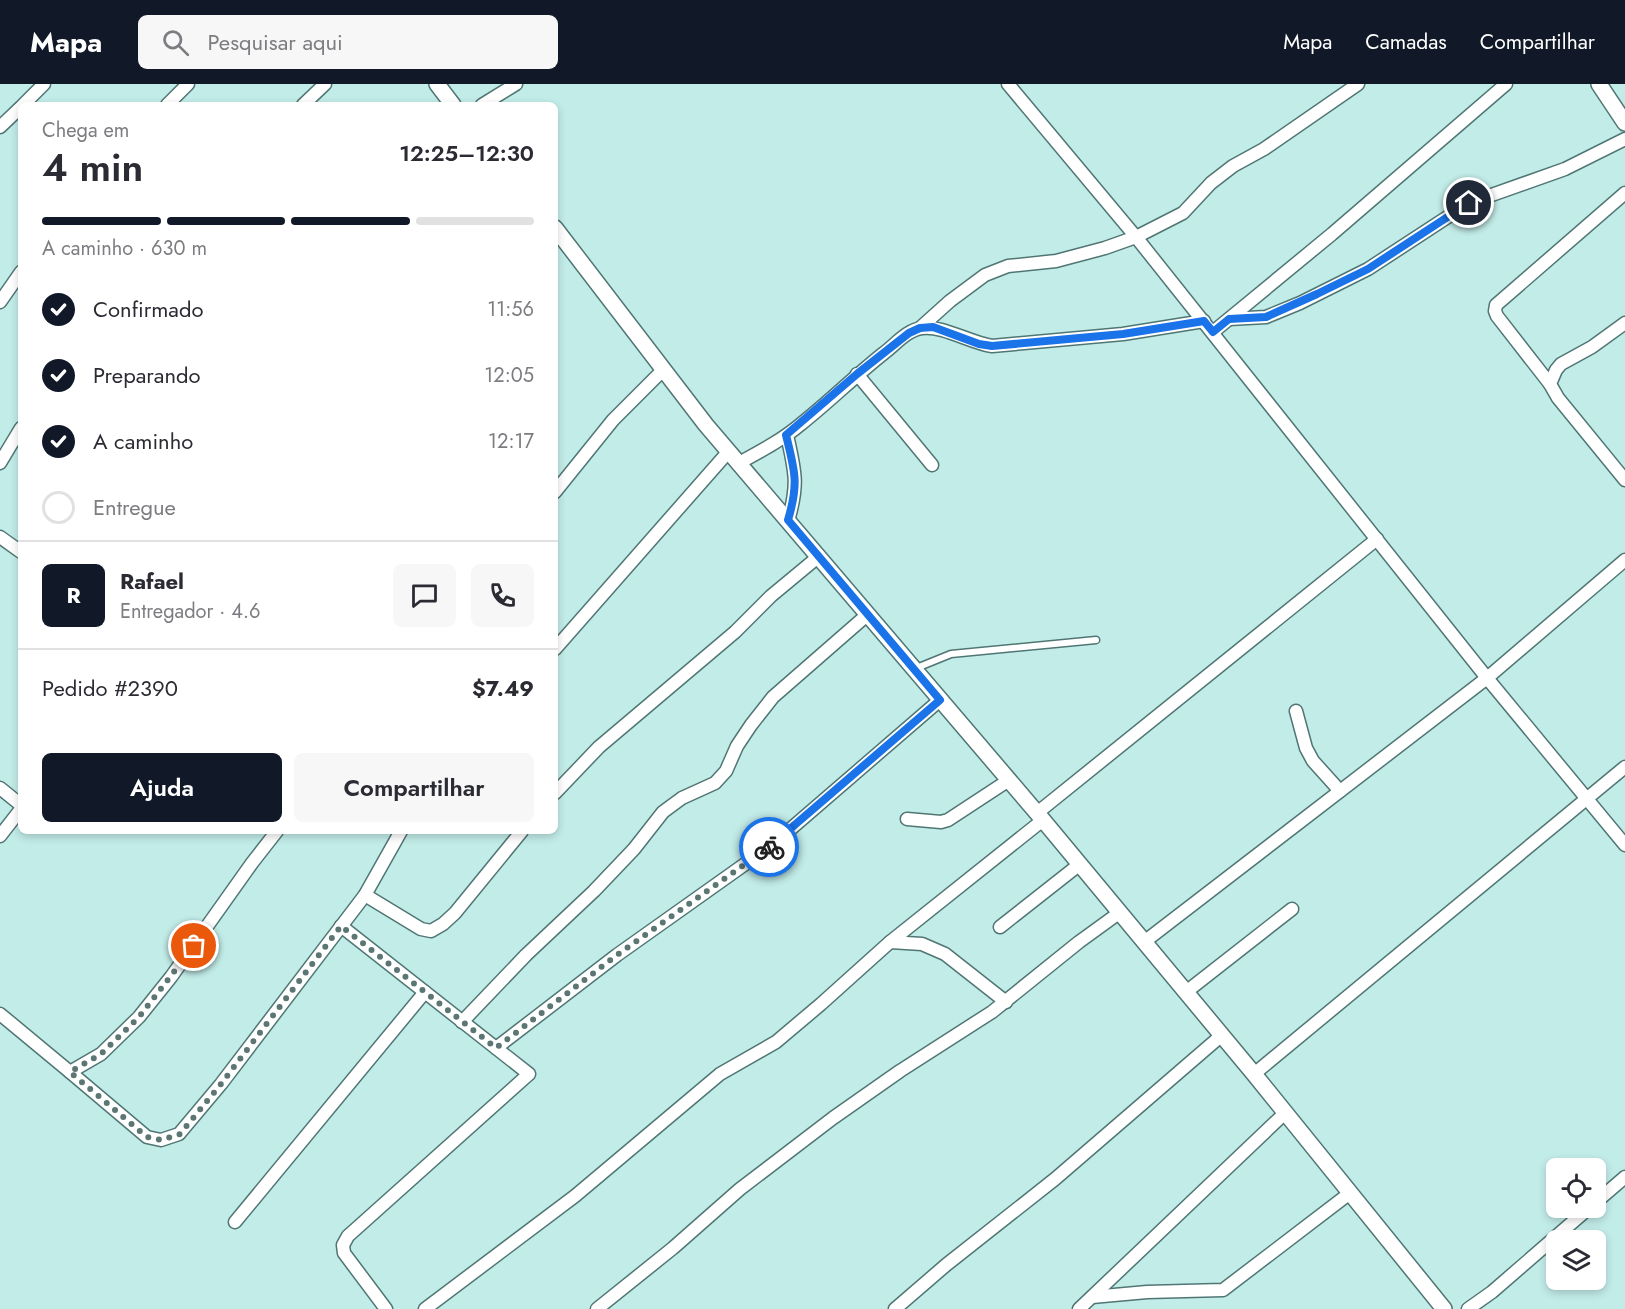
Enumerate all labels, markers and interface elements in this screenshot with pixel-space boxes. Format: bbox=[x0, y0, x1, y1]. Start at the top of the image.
search box bbox=[138, 15, 558, 69]
text: Mapa bbox=[30, 22, 102, 63]
icon: search bbox=[159, 26, 192, 59]
text: Pesquisar aqui bbox=[207, 26, 343, 58]
text: Mapa bbox=[1283, 27, 1332, 57]
text: Camadas bbox=[1365, 27, 1447, 57]
text: Compartilhar bbox=[1480, 27, 1595, 57]
text: Chega em bbox=[42, 116, 129, 145]
text: 12:25–12:30 bbox=[399, 137, 534, 169]
text: 4 min bbox=[42, 139, 143, 196]
pin bbox=[1443, 177, 1494, 228]
icon: home bbox=[1452, 186, 1485, 219]
text: A caminho · 630 m bbox=[42, 234, 207, 263]
icon: check bbox=[42, 293, 75, 326]
text: Confirmado bbox=[93, 293, 203, 325]
text: 11:56 bbox=[487, 295, 534, 324]
icon: check bbox=[42, 359, 75, 392]
text: Preparando bbox=[93, 359, 201, 391]
text: 12:05 bbox=[484, 361, 534, 390]
icon: check bbox=[42, 425, 75, 458]
text: A caminho bbox=[93, 425, 193, 457]
text: 12:17 bbox=[488, 427, 534, 456]
text: Entregue bbox=[93, 491, 176, 523]
button: chat bbox=[393, 564, 456, 627]
button: phone bbox=[471, 564, 534, 627]
text: Rafael bbox=[120, 565, 184, 597]
text: R bbox=[66, 579, 81, 611]
text: Entregador · 4.6 bbox=[120, 597, 261, 626]
text: Pedido #2390 bbox=[42, 672, 178, 704]
text: $7.49 bbox=[472, 672, 534, 704]
button: Ajuda bbox=[42, 753, 282, 822]
button: Compartilhar bbox=[294, 753, 534, 822]
courier bbox=[739, 817, 799, 877]
icon: bike bbox=[753, 831, 786, 864]
pin bbox=[168, 920, 219, 971]
icon: bag bbox=[177, 929, 210, 962]
map controls bbox=[1546, 1158, 1606, 1290]
button: locate bbox=[1546, 1158, 1606, 1218]
button: layers bbox=[1546, 1230, 1606, 1290]

